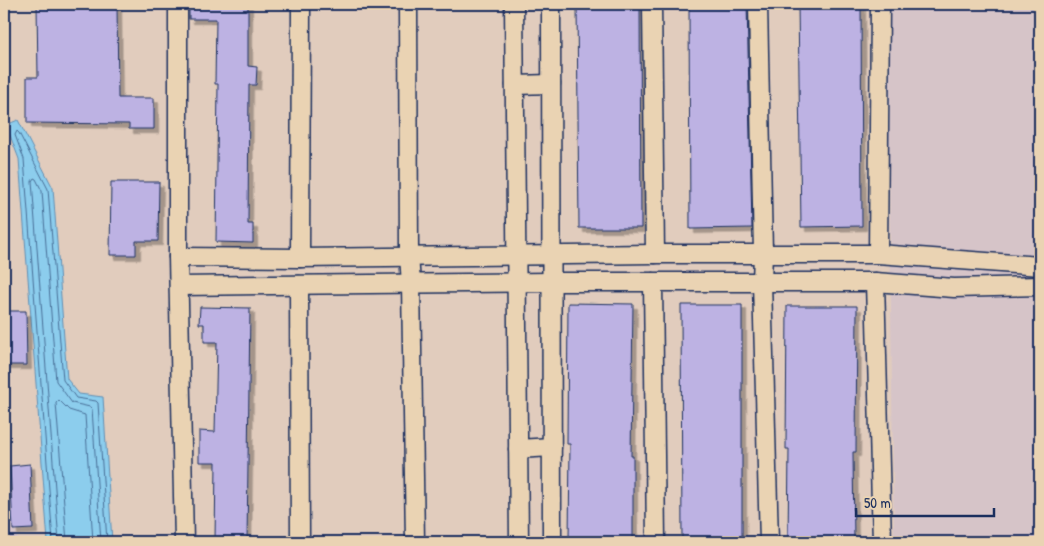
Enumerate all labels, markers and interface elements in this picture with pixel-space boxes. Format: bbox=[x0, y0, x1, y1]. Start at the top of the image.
scale bar bbox=[856, 486, 994, 518]
text: 50 m bbox=[864, 492, 891, 513]

